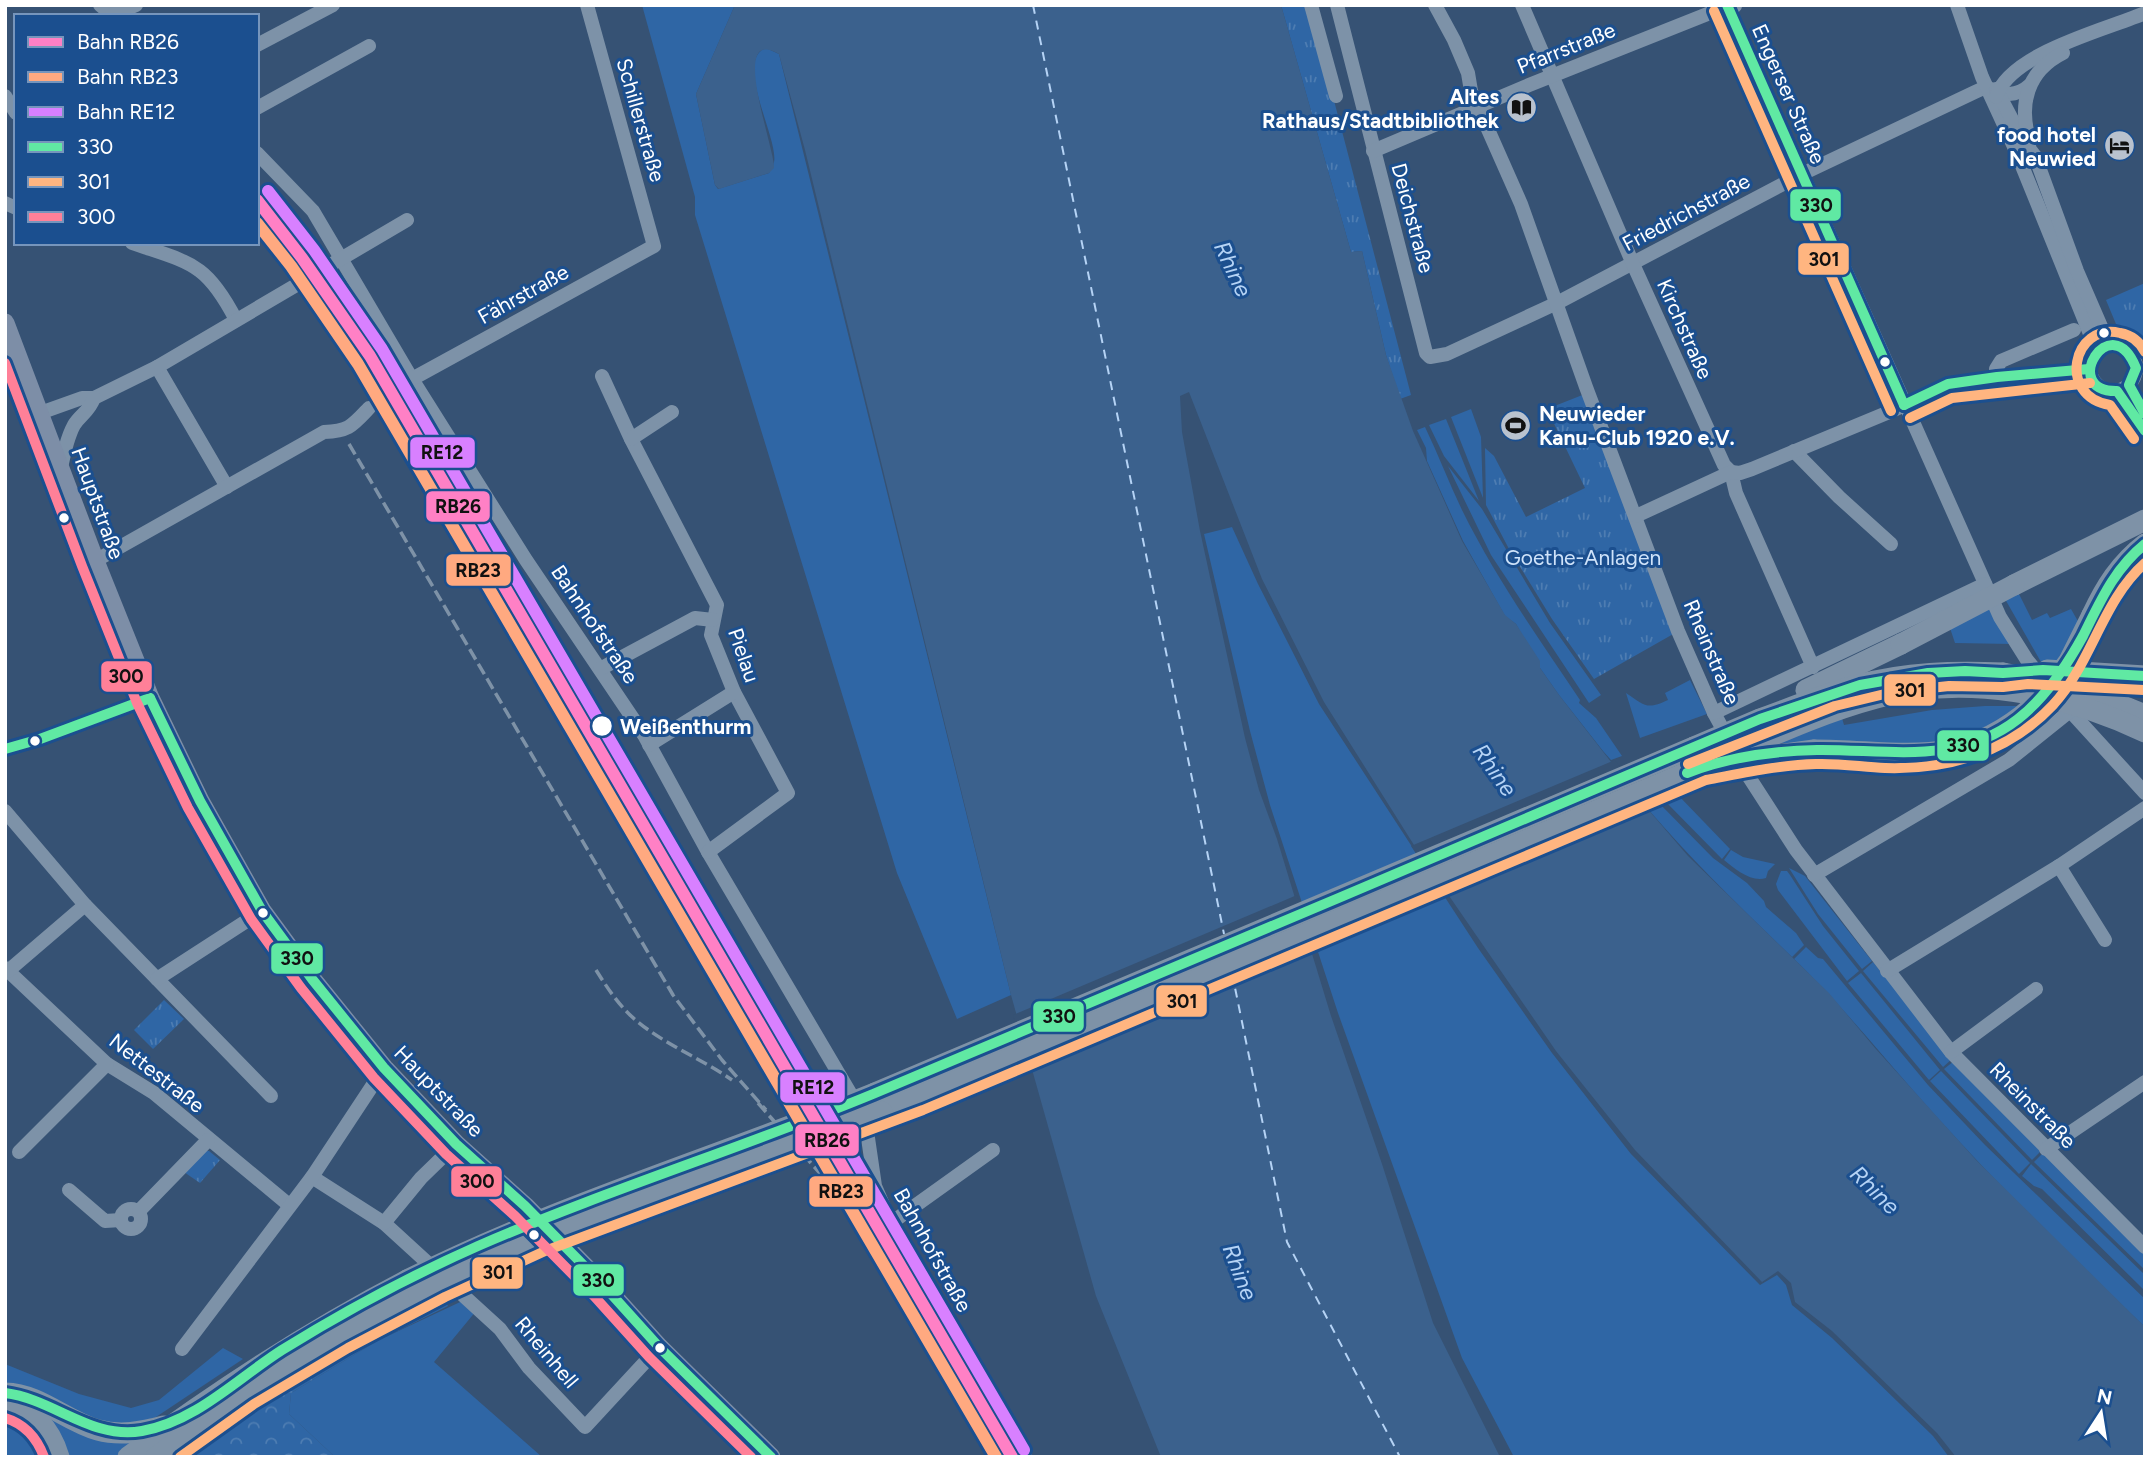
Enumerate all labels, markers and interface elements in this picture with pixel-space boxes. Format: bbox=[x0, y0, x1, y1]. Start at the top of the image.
legend bbox=[14, 14, 259, 245]
street label: Pfarrstraße bbox=[1513, 17, 1619, 79]
street label: Engerser Straße bbox=[1747, 20, 1831, 168]
text: Bahn RB26 bbox=[77, 29, 179, 54]
street label: Schillerstraße bbox=[611, 55, 671, 185]
text: Bahn RB23 bbox=[77, 64, 178, 89]
place label: Altes Rathaus/Stadtbibliothek bbox=[1262, 84, 1500, 133]
library icon: Altes Rathaus/Stadtbibliothek bbox=[1505, 91, 1539, 125]
text: Bahn RE12 bbox=[77, 99, 175, 124]
place label: food hotel Neuwied bbox=[1997, 122, 2096, 171]
hotel icon: food hotel Neuwied bbox=[2102, 129, 2136, 163]
text: 330 bbox=[77, 134, 113, 159]
street label: Deichstraße bbox=[1386, 160, 1440, 276]
street label: Friedrichstraße bbox=[1618, 168, 1754, 256]
text: 301 bbox=[77, 169, 111, 194]
line badge: 330 bbox=[1789, 188, 1842, 222]
text: 330 bbox=[1799, 194, 1833, 217]
text: 300 bbox=[77, 204, 115, 229]
water label: Rhine bbox=[1208, 237, 1258, 302]
line badge: 301 bbox=[1797, 242, 1850, 276]
text: 301 bbox=[1809, 248, 1839, 271]
street label: Fährstraße bbox=[473, 259, 573, 329]
street label: Kirchstraße bbox=[1652, 275, 1718, 383]
unlabelled marker bbox=[2097, 326, 2111, 340]
unlabelled marker bbox=[1878, 355, 1892, 369]
place label: Neuwieder Kanu-Club 1920 e.V. bbox=[1539, 401, 1735, 450]
sports icon: Neuwieder Kanu-Club 1920 e.V. bbox=[1499, 408, 1533, 442]
line badge: RE12 bbox=[409, 436, 476, 469]
text: RE12 bbox=[421, 441, 463, 464]
street label: Hauptstraße bbox=[66, 444, 130, 562]
line badge: RB26 bbox=[425, 490, 491, 523]
text: RB26 bbox=[435, 495, 481, 518]
unlabelled marker bbox=[57, 511, 71, 525]
park label: Goethe-Anlagen bbox=[1505, 545, 1661, 570]
line badge: RB23 bbox=[445, 553, 512, 587]
text: RB23 bbox=[455, 559, 501, 582]
street label: Bahnhofstraße bbox=[546, 560, 644, 688]
street label: Rheinstraße bbox=[1679, 596, 1745, 708]
street label: Pielau bbox=[723, 625, 765, 685]
line badge: 300 bbox=[100, 660, 153, 693]
text: 300 bbox=[108, 665, 144, 688]
line badge: 301 bbox=[1883, 673, 1937, 707]
text: 301 bbox=[1895, 679, 1925, 702]
marker: Weißenthurm bbox=[590, 714, 614, 738]
place label: Weißenthurm bbox=[620, 714, 751, 739]
line badge: 330 bbox=[1936, 729, 1990, 762]
unlabelled marker bbox=[28, 734, 42, 748]
text: 330 bbox=[1946, 734, 1980, 757]
water label: Rhine bbox=[1467, 738, 1523, 802]
unlabelled marker bbox=[256, 906, 270, 920]
line badge: 330 bbox=[270, 942, 324, 975]
text: 330 bbox=[280, 947, 314, 970]
line badge: 301 bbox=[1155, 984, 1208, 1018]
text: 301 bbox=[1167, 990, 1197, 1013]
line badge: 330 bbox=[1032, 1000, 1085, 1033]
text: 330 bbox=[1042, 1005, 1076, 1028]
street label: Nettestraße bbox=[104, 1028, 210, 1118]
street label: Hauptstraße bbox=[389, 1040, 489, 1142]
street label: Rheinstraße bbox=[1985, 1057, 2081, 1153]
line badge: RE12 bbox=[779, 1071, 846, 1104]
text: RE12 bbox=[792, 1076, 834, 1099]
line badge: RB26 bbox=[794, 1123, 860, 1157]
text: RB26 bbox=[804, 1129, 850, 1152]
water label: Rhine bbox=[1844, 1160, 1906, 1221]
line badge: 300 bbox=[450, 1165, 503, 1198]
text: 300 bbox=[459, 1170, 495, 1193]
line badge: RB23 bbox=[808, 1175, 874, 1208]
text: RB23 bbox=[818, 1180, 864, 1203]
street label: Bahnhofstraße bbox=[889, 1184, 977, 1316]
unlabelled marker bbox=[527, 1228, 541, 1242]
water label: Rhine bbox=[1217, 1240, 1264, 1304]
line badge: 301 bbox=[471, 1256, 524, 1290]
text: 301 bbox=[483, 1261, 513, 1284]
line badge: 330 bbox=[572, 1263, 625, 1297]
text: 330 bbox=[581, 1269, 615, 1292]
street label: Rheinhell bbox=[510, 1311, 584, 1393]
unlabelled marker bbox=[653, 1341, 667, 1355]
north arrow bbox=[2066, 1378, 2136, 1448]
text: N bbox=[2095, 1384, 2114, 1410]

